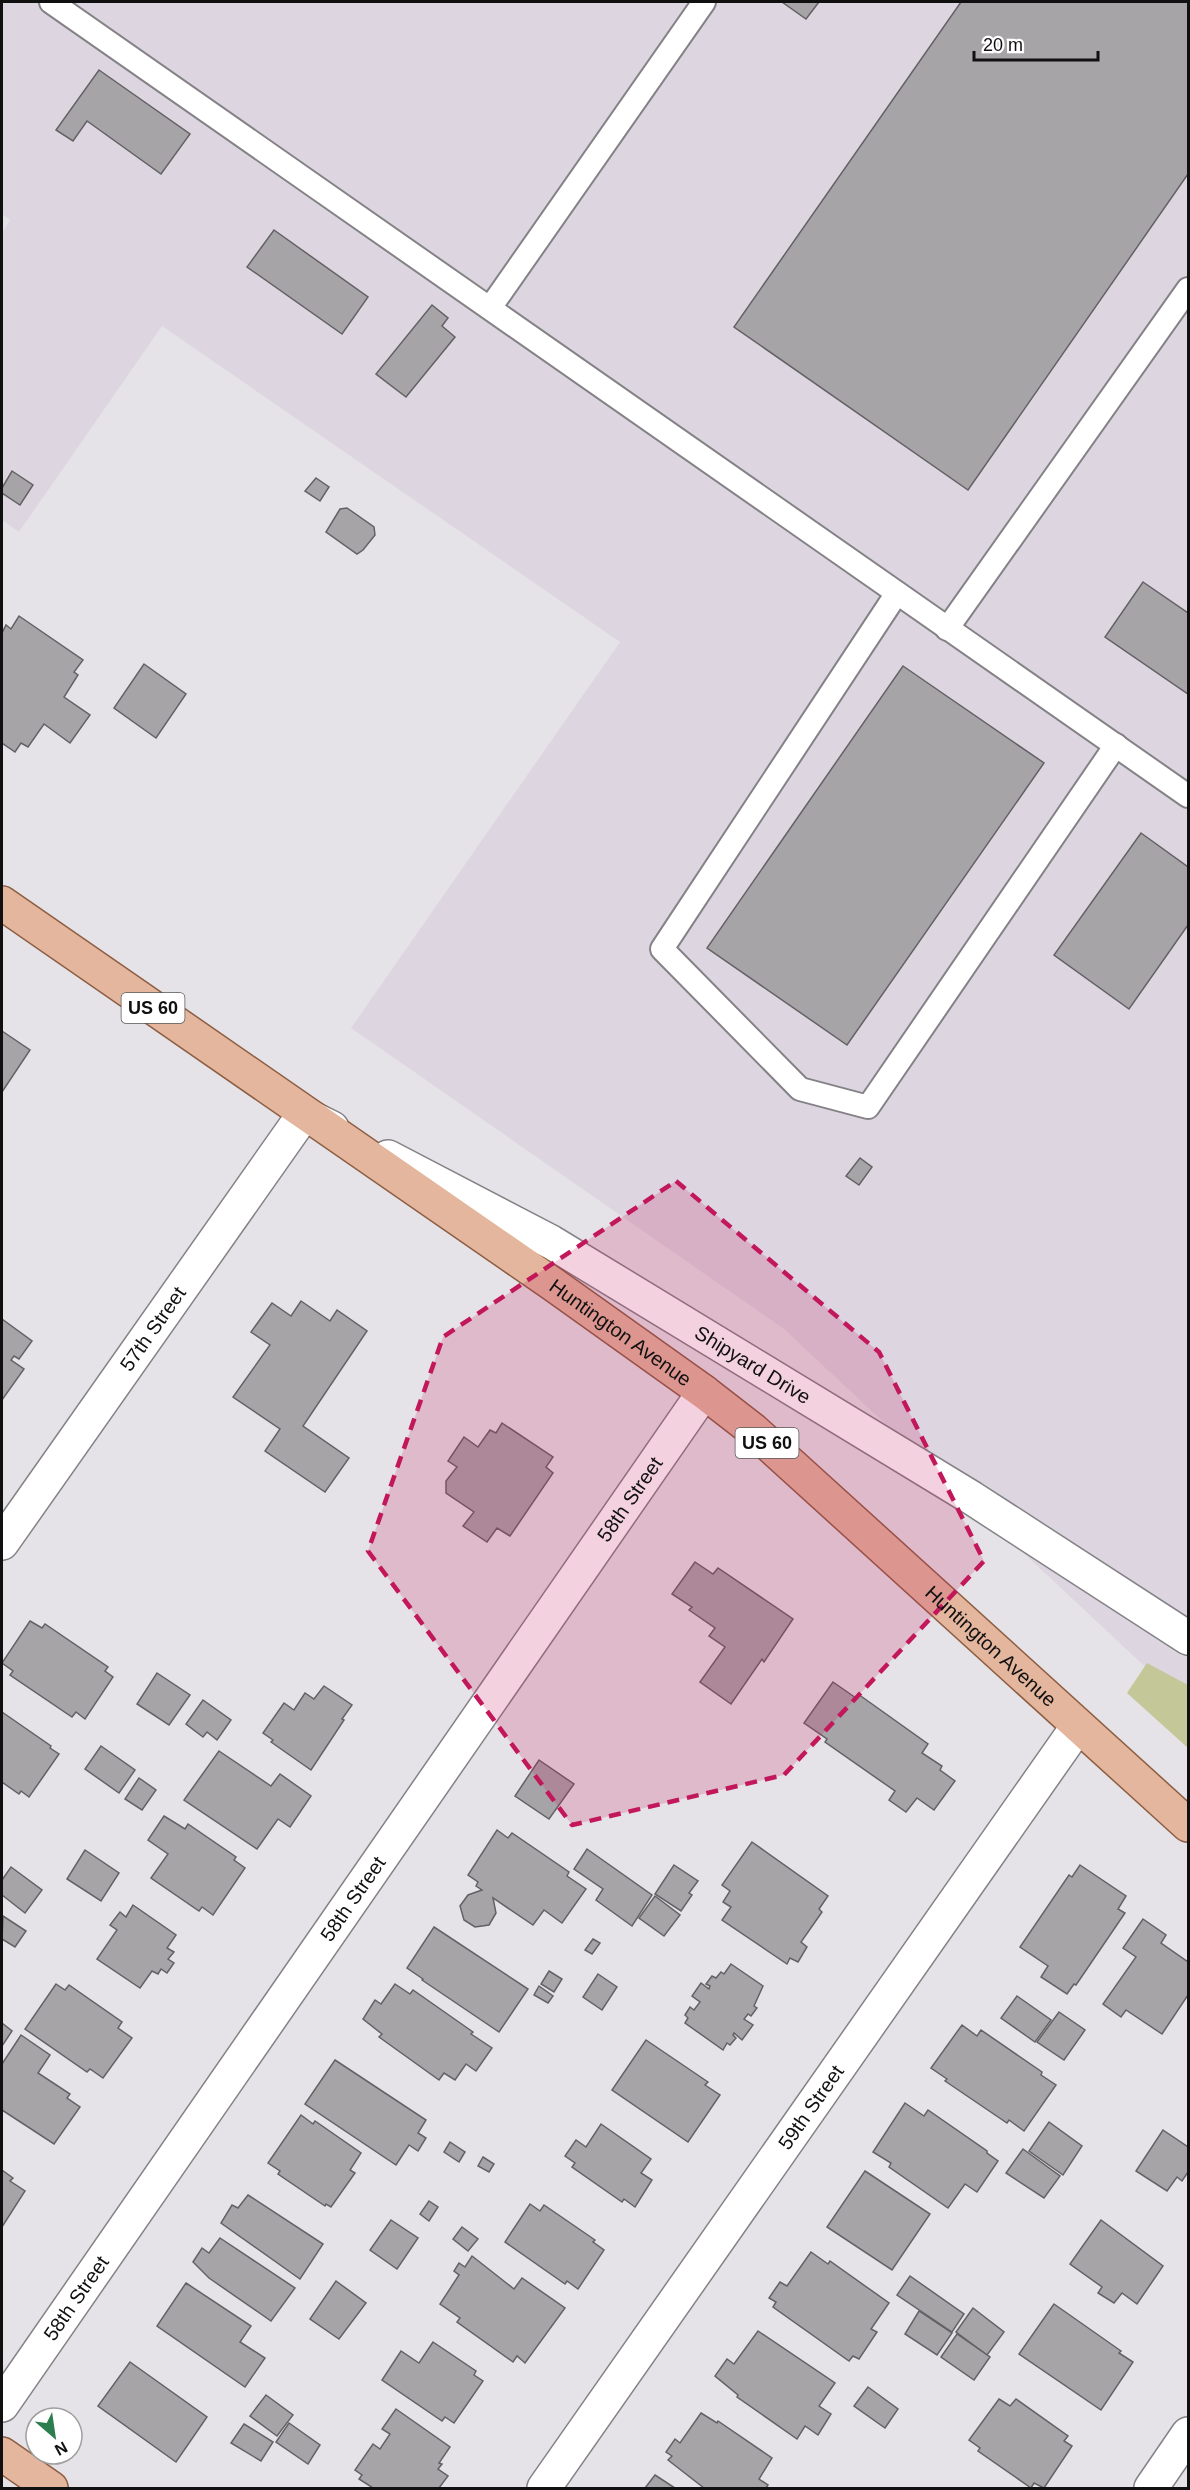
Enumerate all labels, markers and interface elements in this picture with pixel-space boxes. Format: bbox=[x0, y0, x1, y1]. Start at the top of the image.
scale bar bbox=[974, 24, 1098, 62]
text: 20 m bbox=[983, 35, 1023, 55]
road number: US 60 bbox=[122, 993, 184, 1023]
street label: Huntington Avenue bbox=[545, 1275, 696, 1390]
street label: 57th Street bbox=[116, 1282, 190, 1375]
street label: Shipyard Drive bbox=[691, 1321, 815, 1408]
road number: US 60 bbox=[736, 1428, 798, 1458]
street label: 58th Street bbox=[593, 1452, 667, 1546]
street label: Huntington Avenue bbox=[921, 1581, 1061, 1711]
street label: 58th Street bbox=[316, 1852, 390, 1945]
street label: 59th Street bbox=[774, 2060, 848, 2154]
street label: 58th Street bbox=[39, 2251, 113, 2345]
north arrow bbox=[24, 2406, 84, 2466]
text: N bbox=[52, 2438, 70, 2459]

